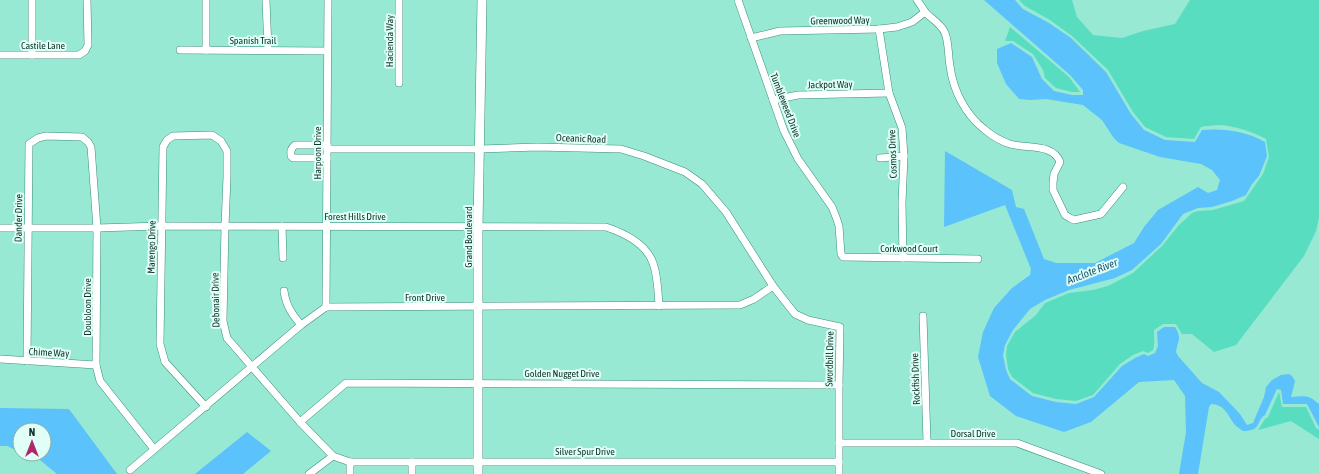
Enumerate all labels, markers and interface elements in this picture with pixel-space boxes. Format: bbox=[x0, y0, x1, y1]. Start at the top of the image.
street label: Greenwood Way bbox=[810, 14, 870, 27]
street label: Hacienda Way bbox=[384, 15, 395, 67]
street label: Spanish Trail bbox=[230, 35, 277, 46]
street label: Castile Lane bbox=[21, 40, 66, 51]
street label: Tumbleweed Drive bbox=[768, 71, 803, 139]
street label: Jackpot Way bbox=[807, 79, 853, 90]
street label: Harpoon Drive bbox=[312, 126, 323, 180]
street label: Cosmos Drive bbox=[886, 129, 899, 179]
street label: Oceanic Road bbox=[556, 132, 606, 145]
street label: Dander Drive bbox=[13, 193, 24, 242]
street label: Grand Boulevard bbox=[463, 206, 474, 268]
street label: Forest Hills Drive bbox=[324, 211, 386, 222]
street label: Marengo Drive bbox=[146, 220, 157, 274]
street label: Corkwood Court bbox=[880, 243, 938, 254]
water label: Anclote River bbox=[1064, 256, 1120, 286]
street label: Debonair Drive bbox=[210, 272, 221, 328]
street label: Doubloon Drive bbox=[82, 278, 93, 336]
street label: Front Drive bbox=[405, 292, 445, 303]
street label: Swordbill Drive bbox=[824, 331, 835, 387]
street label: Chime Way bbox=[28, 346, 69, 359]
street label: Rockfish Drive bbox=[909, 352, 922, 405]
street label: Golden Nugget Drive bbox=[524, 368, 600, 379]
north arrow bbox=[12, 422, 52, 462]
text: N bbox=[29, 426, 35, 438]
street label: Dorsal Drive bbox=[951, 428, 996, 439]
street label: Silver Spur Drive bbox=[555, 446, 615, 457]

